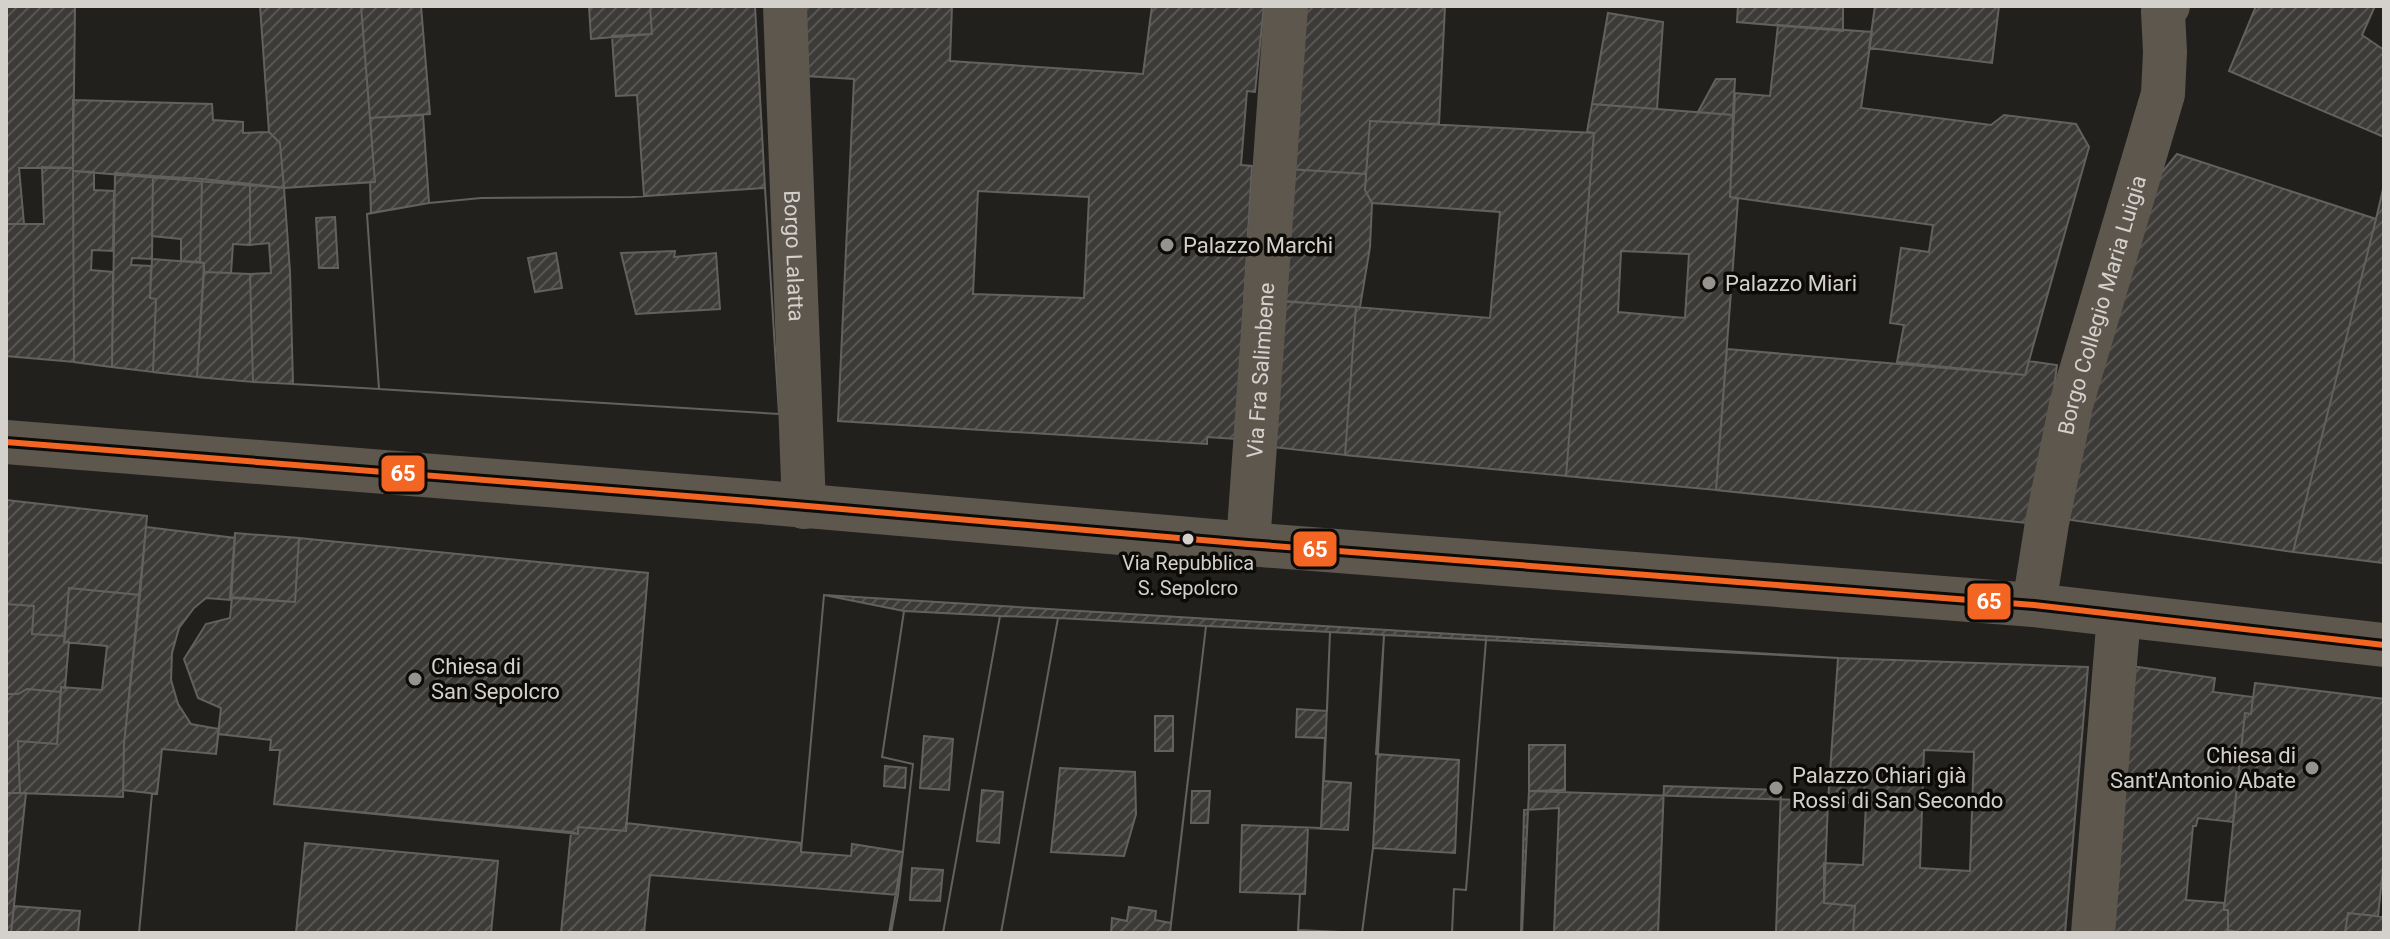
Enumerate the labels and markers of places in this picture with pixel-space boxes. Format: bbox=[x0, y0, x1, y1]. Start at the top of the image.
place label: Palazzo Marchi bbox=[1183, 233, 1333, 258]
marker: Palazzo Marchi bbox=[1158, 236, 1176, 254]
place label: Palazzo Miari bbox=[1725, 271, 1857, 296]
marker: Palazzo Miari bbox=[1700, 274, 1718, 292]
marker: Via Repubblica S. Sepolcro bbox=[1180, 531, 1196, 547]
place label: Via Repubblica S. Sepolcro bbox=[1122, 551, 1254, 600]
place label: Chiesa di San Sepolcro bbox=[431, 654, 560, 704]
marker: Chiesa di San Sepolcro bbox=[406, 670, 424, 688]
place label: Chiesa di Sant'Antonio Abate bbox=[2110, 743, 2296, 793]
marker: Chiesa di Sant'Antonio Abate bbox=[2303, 759, 2321, 777]
place label: Palazzo Chiari già Rossi di San Secondo bbox=[1792, 763, 2003, 813]
marker: Palazzo Chiari già Rossi di San Secondo bbox=[1767, 779, 1785, 797]

